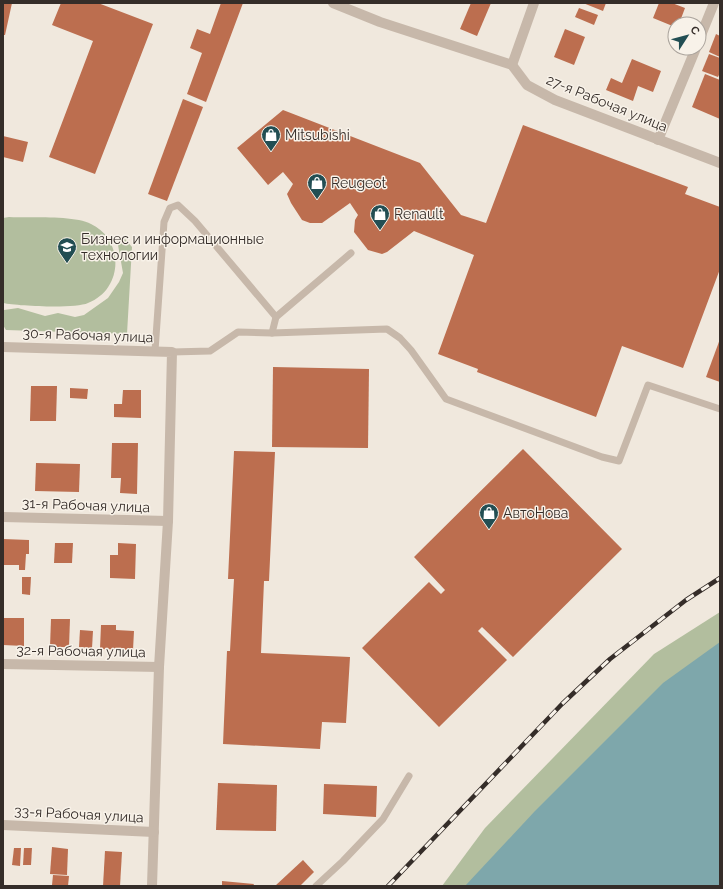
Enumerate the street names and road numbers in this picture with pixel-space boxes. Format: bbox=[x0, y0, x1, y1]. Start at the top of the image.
street label: 27-я Рабочая улица bbox=[544, 71, 670, 135]
street label: 30-я Рабочая улица bbox=[22, 325, 154, 345]
street label: 31-я Рабочая улица bbox=[22, 495, 150, 515]
street label: 32-я Рабочая улица bbox=[16, 642, 146, 660]
street label: 33-я Рабочая улица bbox=[14, 803, 144, 825]

